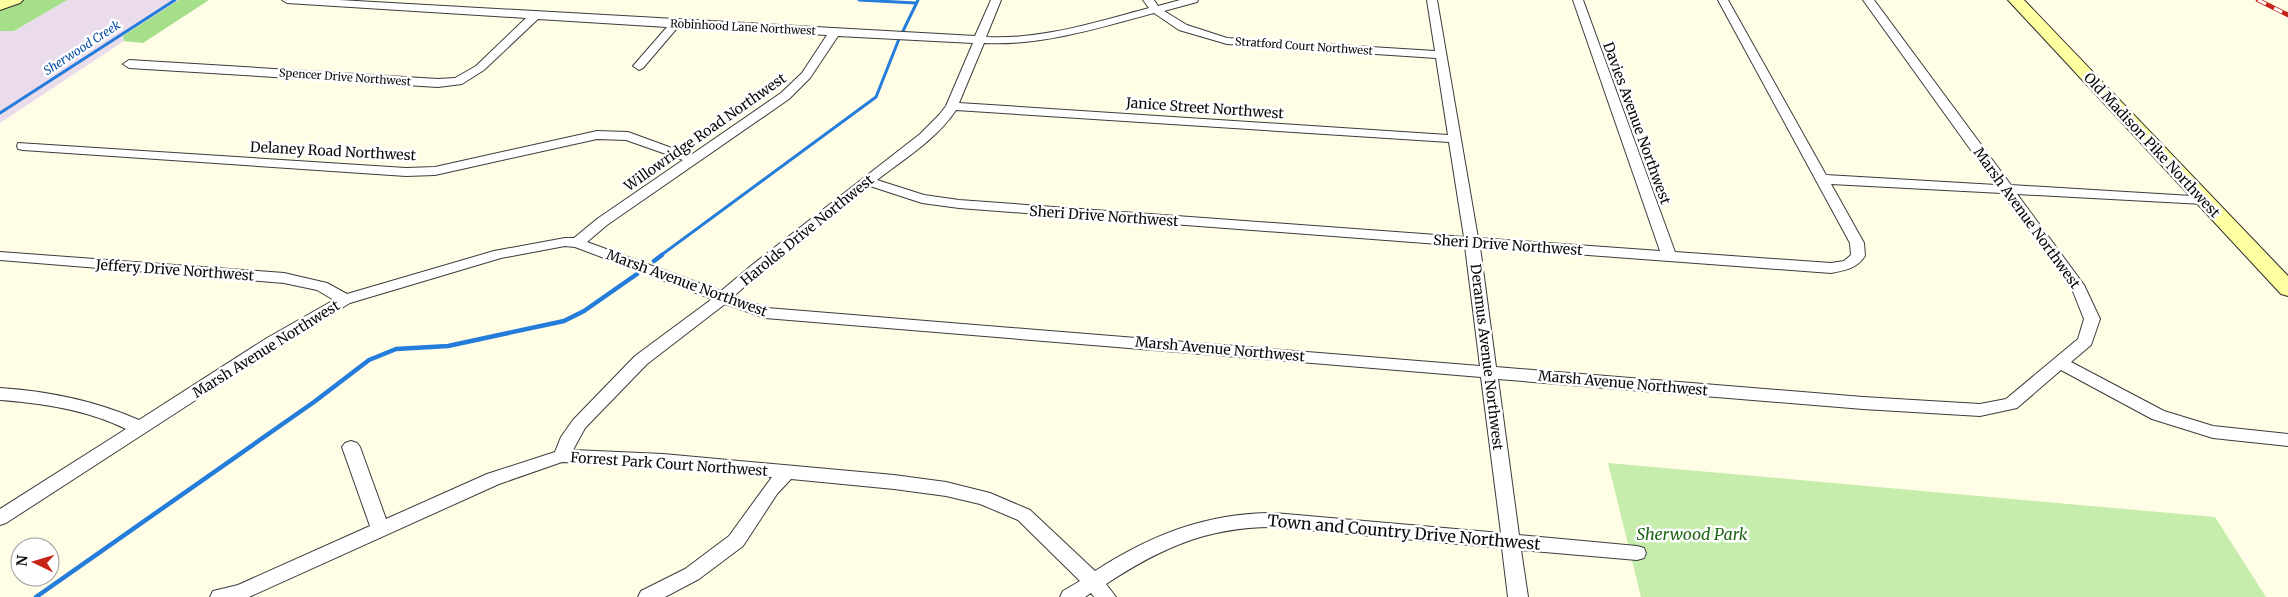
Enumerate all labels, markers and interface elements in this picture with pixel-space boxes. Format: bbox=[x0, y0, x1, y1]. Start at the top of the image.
street label: Robinhood Lane Northwest bbox=[670, 16, 817, 38]
water label: Sherwood Creek bbox=[41, 17, 123, 78]
street label: Stratford Court Northwest bbox=[1235, 34, 1374, 58]
street label: Davies Avenue Northwest bbox=[1599, 39, 1675, 207]
street label: Spencer Drive Northwest bbox=[279, 65, 412, 89]
street label: Willowridge Road Northwest bbox=[620, 69, 790, 195]
street label: Old Madison Pike Northwest bbox=[2080, 69, 2224, 222]
street label: Janice Street Northwest bbox=[1125, 93, 1285, 123]
street label: Delaney Road Northwest bbox=[249, 138, 417, 164]
street label: Marsh Avenue Northwest bbox=[1970, 144, 2085, 293]
street label: Harolds Drive Northwest bbox=[737, 170, 878, 289]
street label: Sheri Drive Northwest bbox=[1029, 202, 1180, 230]
street label: Sheri Drive Northwest bbox=[1433, 231, 1584, 259]
street label: Marsh Avenue Northwest bbox=[604, 245, 771, 321]
street label: Jeffery Drive Northwest bbox=[94, 255, 255, 285]
street label: Deramus Avenue Northwest bbox=[1467, 263, 1507, 452]
street label: Marsh Avenue Northwest bbox=[189, 296, 343, 402]
street label: Marsh Avenue Northwest bbox=[1134, 333, 1306, 365]
street label: Marsh Avenue Northwest bbox=[1537, 367, 1709, 399]
street label: Forrest Park Court Northwest bbox=[570, 448, 769, 480]
street label: Town and Country Drive Northwest bbox=[1267, 510, 1542, 554]
park label: Sherwood Park bbox=[1636, 524, 1748, 544]
north arrow bbox=[10, 537, 60, 587]
text: N bbox=[13, 555, 31, 567]

